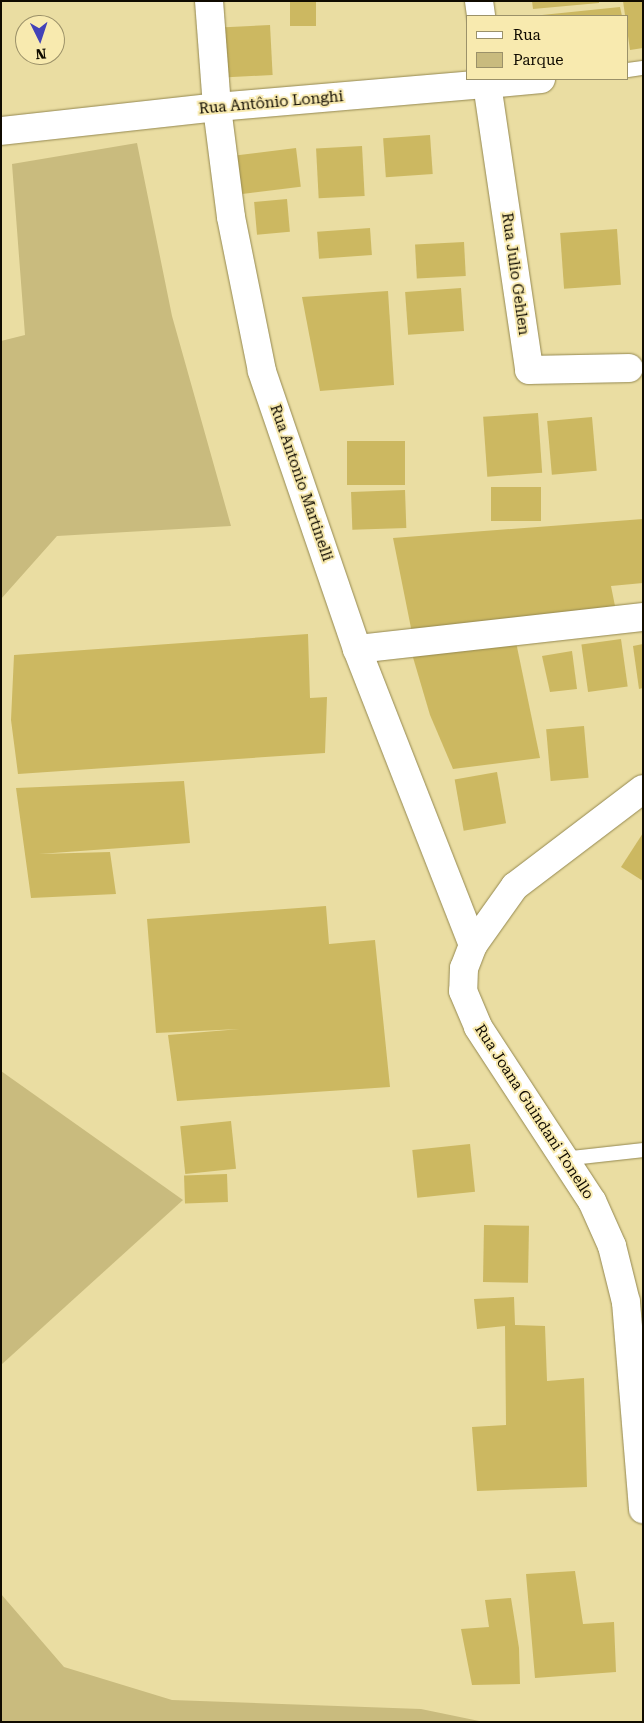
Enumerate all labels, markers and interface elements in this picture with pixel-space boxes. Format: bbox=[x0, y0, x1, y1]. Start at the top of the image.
north arrow bbox=[15, 15, 65, 65]
legend bbox=[467, 15, 629, 80]
text: Rua bbox=[513, 26, 541, 44]
text: N bbox=[35, 46, 47, 62]
text: Parque bbox=[513, 51, 564, 69]
street label: Rua Antônio Longhi bbox=[198, 88, 344, 118]
street label: Rua Julio Gehlen bbox=[497, 212, 533, 336]
street label: Rua Antonio Martinelli bbox=[266, 402, 336, 564]
street label: Rua Joana Guindani Tonello bbox=[471, 1021, 597, 1203]

